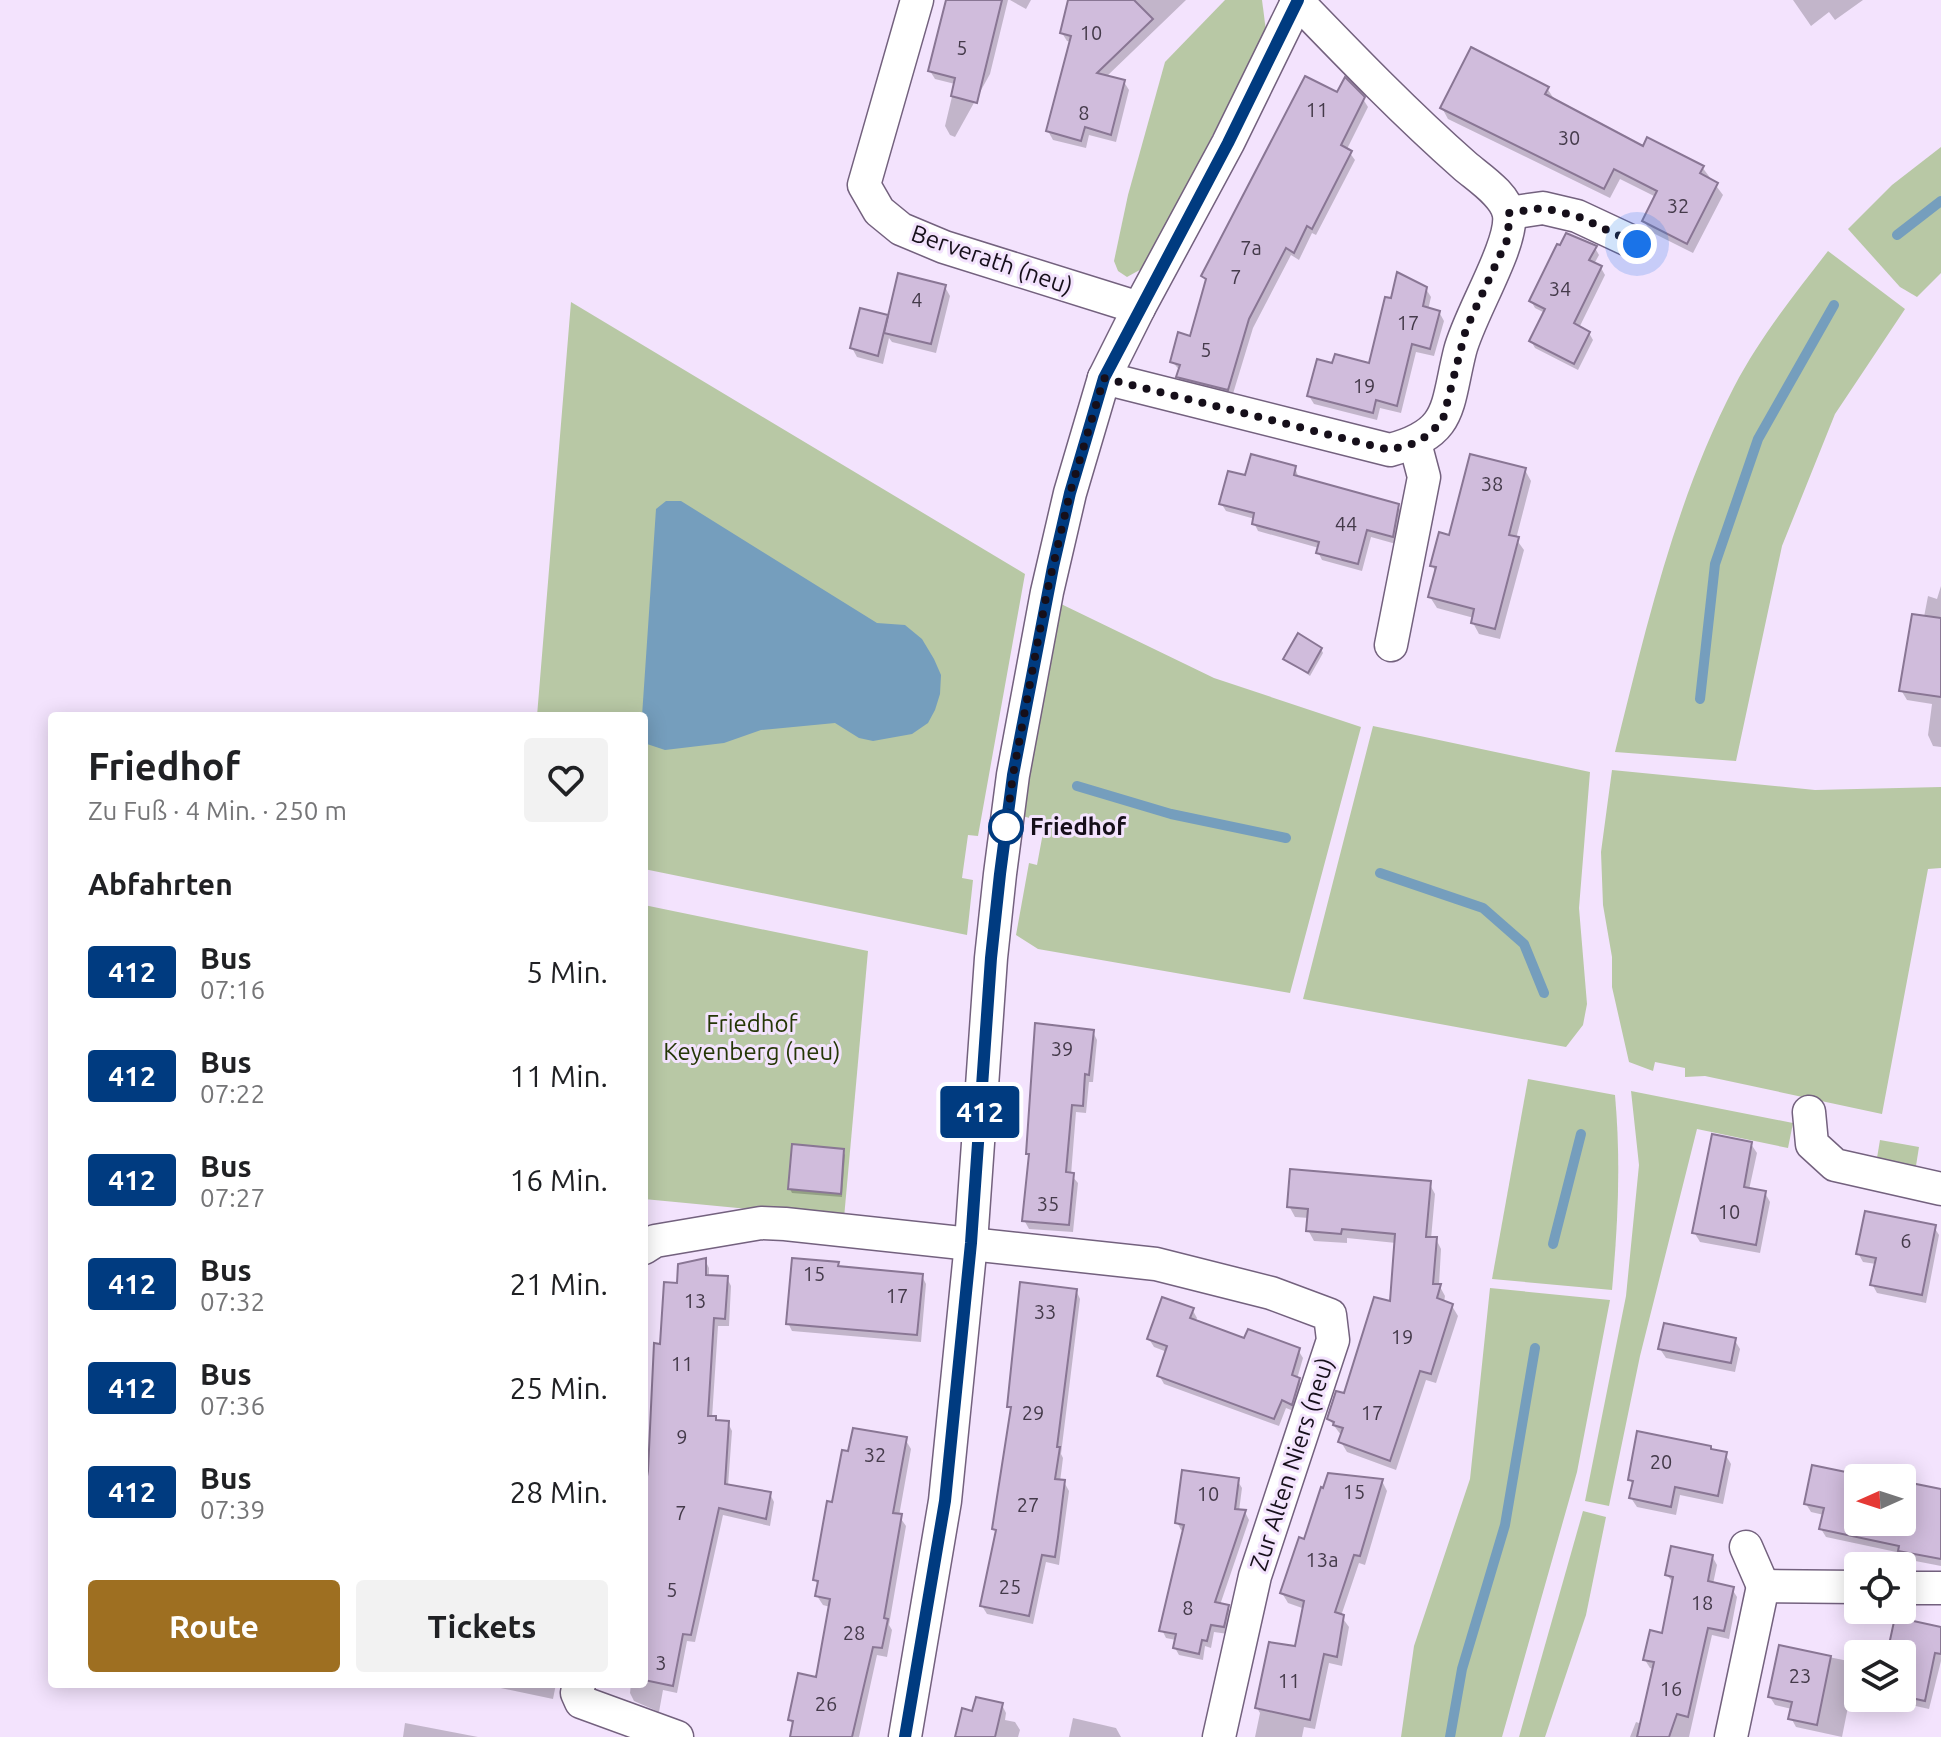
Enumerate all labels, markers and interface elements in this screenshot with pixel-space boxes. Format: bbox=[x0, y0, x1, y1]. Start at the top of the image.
house number: 10 bbox=[1080, 21, 1102, 44]
house number: 5 bbox=[956, 36, 968, 59]
house number: 11 bbox=[1306, 98, 1328, 121]
house number: 8 bbox=[1078, 101, 1090, 124]
house number: 30 bbox=[1558, 126, 1580, 149]
house number: 32 bbox=[1667, 194, 1689, 217]
street label: Berverath (neu) bbox=[908, 219, 1076, 300]
your location bbox=[1617, 224, 1657, 264]
house number: 7a bbox=[1240, 236, 1262, 259]
house number: 7 bbox=[1230, 265, 1242, 288]
house number: 34 bbox=[1549, 277, 1571, 300]
house number: 4 bbox=[911, 288, 923, 311]
house number: 17 bbox=[1397, 311, 1419, 334]
house number: 5 bbox=[1200, 338, 1212, 361]
house number: 19 bbox=[1353, 374, 1375, 397]
house number: 38 bbox=[1481, 472, 1503, 495]
house number: 44 bbox=[1335, 512, 1357, 535]
button: heart bbox=[524, 738, 608, 822]
text: Friedhof bbox=[88, 745, 240, 787]
text: Zu Fuß · 4 Min. · 250 m bbox=[88, 796, 347, 825]
marker: Friedhof bbox=[989, 810, 1023, 844]
place label: Friedhof bbox=[1030, 813, 1127, 840]
text: Abfahrten bbox=[88, 867, 233, 901]
text: Bus bbox=[200, 941, 252, 975]
text: 5 Min. bbox=[526, 955, 608, 989]
text: 412 bbox=[108, 956, 156, 987]
text: 07:16 bbox=[200, 975, 265, 1004]
park label: Friedhof Keyenberg (neu) bbox=[663, 1010, 841, 1065]
house number: 39 bbox=[1051, 1037, 1073, 1060]
text: Bus bbox=[200, 1045, 252, 1079]
text: 11 Min. bbox=[509, 1059, 608, 1093]
text: 412 bbox=[108, 1060, 156, 1091]
text: 07:22 bbox=[200, 1079, 265, 1108]
line badge: 412 bbox=[934, 1086, 1026, 1138]
text: 412 bbox=[956, 1096, 1004, 1127]
text: Bus bbox=[200, 1149, 252, 1183]
text: 16 Min. bbox=[509, 1163, 608, 1197]
text: 412 bbox=[108, 1164, 156, 1195]
text: 07:27 bbox=[200, 1183, 265, 1212]
house number: 35 bbox=[1037, 1192, 1059, 1215]
house number: 10 bbox=[1718, 1200, 1740, 1223]
house number: 6 bbox=[1900, 1229, 1912, 1252]
text: Bus bbox=[200, 1253, 252, 1287]
house number: 15 bbox=[803, 1262, 825, 1285]
text: 21 Min. bbox=[509, 1267, 608, 1301]
text: 412 bbox=[108, 1268, 156, 1299]
house number: 17 bbox=[886, 1284, 908, 1307]
text: 07:32 bbox=[200, 1287, 265, 1316]
house number: 13 bbox=[684, 1289, 706, 1312]
house number: 33 bbox=[1034, 1300, 1056, 1323]
house number: 19 bbox=[1391, 1325, 1413, 1348]
house number: 11 bbox=[671, 1352, 693, 1375]
street label: Zur Alten Niers (neu) bbox=[1244, 1354, 1339, 1574]
text: Bus bbox=[200, 1357, 252, 1391]
text: 25 Min. bbox=[509, 1371, 608, 1405]
text: 412 bbox=[108, 1372, 156, 1403]
text: 07:36 bbox=[200, 1391, 265, 1420]
house number: 29 bbox=[1022, 1401, 1044, 1424]
house number: 17 bbox=[1361, 1401, 1383, 1424]
house number: 9 bbox=[676, 1425, 688, 1448]
house number: 32 bbox=[864, 1443, 886, 1466]
house number: 20 bbox=[1650, 1450, 1672, 1473]
text: Bus bbox=[200, 1461, 252, 1495]
north arrow bbox=[1844, 1464, 1916, 1536]
map controls bbox=[1844, 1464, 1916, 1712]
text: 28 Min. bbox=[509, 1475, 608, 1509]
text: 412 bbox=[108, 1476, 156, 1507]
house number: 15 bbox=[1343, 1480, 1365, 1503]
house number: 10 bbox=[1197, 1482, 1219, 1505]
house number: 27 bbox=[1017, 1493, 1039, 1516]
text: 07:39 bbox=[200, 1495, 265, 1524]
house number: 7 bbox=[675, 1501, 687, 1524]
house number: 13a bbox=[1306, 1548, 1338, 1571]
button: locate bbox=[1844, 1552, 1916, 1624]
house number: 25 bbox=[999, 1575, 1021, 1598]
house number: 5 bbox=[666, 1578, 678, 1601]
button: Route bbox=[88, 1580, 340, 1672]
button: Tickets bbox=[356, 1580, 608, 1672]
house number: 18 bbox=[1691, 1591, 1713, 1614]
house number: 8 bbox=[1182, 1596, 1194, 1619]
house number: 28 bbox=[843, 1621, 865, 1644]
button: layers bbox=[1844, 1640, 1916, 1712]
house number: 3 bbox=[655, 1651, 667, 1674]
house number: 23 bbox=[1789, 1664, 1811, 1687]
house number: 11 bbox=[1278, 1669, 1300, 1692]
house number: 16 bbox=[1660, 1677, 1682, 1700]
house number: 26 bbox=[815, 1692, 837, 1715]

